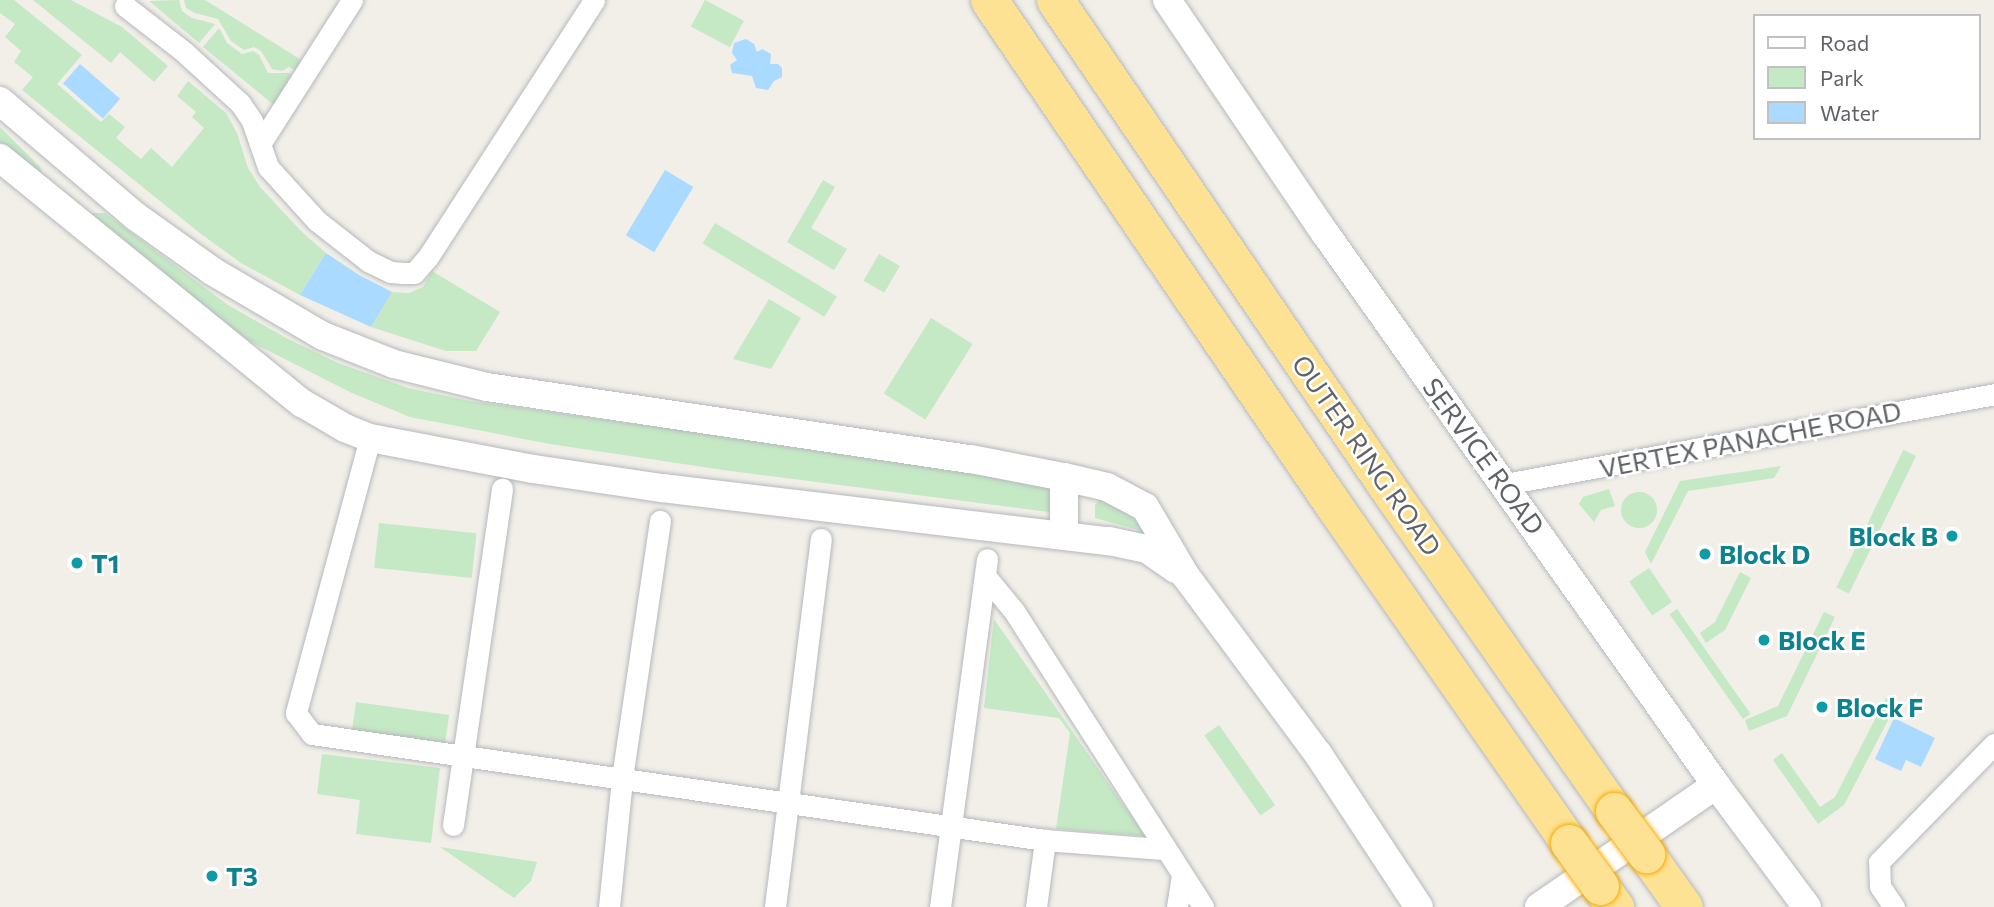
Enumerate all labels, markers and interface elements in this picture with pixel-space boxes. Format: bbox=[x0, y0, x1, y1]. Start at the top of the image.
legend bbox=[1752, 14, 1980, 140]
text: Road bbox=[1820, 30, 1869, 55]
text: Park bbox=[1820, 65, 1864, 90]
text: Water bbox=[1820, 100, 1879, 125]
street label: OUTER RING ROAD bbox=[1286, 349, 1448, 561]
street label: SERVICE ROAD bbox=[1417, 372, 1551, 540]
street label: VERTEX PANACHE ROAD bbox=[1596, 394, 1904, 484]
place label: Block B bbox=[1848, 520, 1938, 552]
marker: Block B bbox=[1944, 528, 1960, 544]
place label: Block D bbox=[1719, 538, 1810, 570]
marker: Block D bbox=[1697, 546, 1713, 562]
place label: T1 bbox=[91, 547, 120, 579]
marker: T1 bbox=[69, 555, 85, 571]
place label: Block E bbox=[1778, 624, 1866, 656]
marker: Block E bbox=[1756, 632, 1772, 648]
place label: Block F bbox=[1836, 691, 1923, 723]
marker: Block F bbox=[1814, 699, 1830, 715]
place label: T3 bbox=[226, 860, 258, 892]
marker: T3 bbox=[204, 868, 220, 884]

